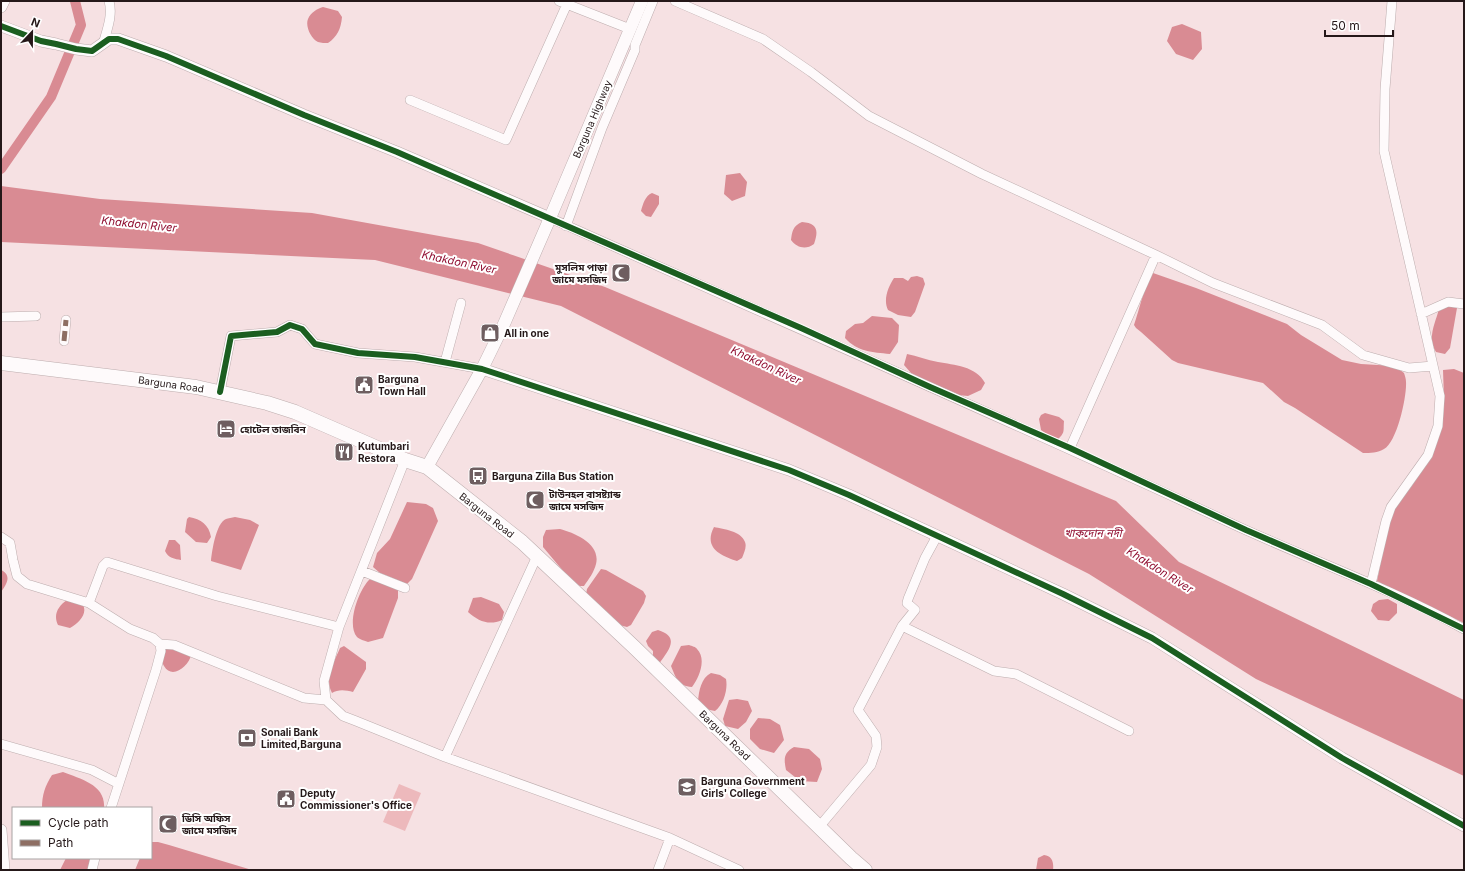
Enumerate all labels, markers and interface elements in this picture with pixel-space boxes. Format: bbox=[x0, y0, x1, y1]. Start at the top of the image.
north arrow bbox=[12, 12, 52, 52]
scale bar bbox=[1325, 12, 1393, 38]
text: N bbox=[29, 15, 42, 31]
text: 50 m bbox=[1331, 18, 1360, 33]
street label: Borguna Highway bbox=[570, 78, 614, 160]
water label: Khakdon River bbox=[101, 213, 178, 235]
water label: Khakdon River bbox=[421, 247, 498, 277]
place label: মুসলিম পাড়া জামে মসজিদ bbox=[551, 261, 607, 285]
mosque icon: মুসলিম পাড়া জামে মসজিদ bbox=[610, 262, 632, 284]
shop icon: All in one bbox=[479, 322, 501, 344]
place label: All in one bbox=[504, 327, 549, 339]
water label: Khakdon River bbox=[729, 343, 804, 388]
street label: Barguna Road bbox=[137, 373, 205, 395]
place label: Barguna Town Hall bbox=[378, 373, 426, 397]
public building icon: Barguna Town Hall bbox=[353, 374, 375, 396]
hotel icon: হোটেল তাজবিন bbox=[215, 418, 237, 440]
place label: হোটেল তাজবিন bbox=[240, 423, 307, 435]
place label: Kutumbari Restora bbox=[358, 440, 409, 464]
restaurant icon: Kutumbari Restora bbox=[333, 441, 355, 463]
bus stop icon: Barguna Zilla Bus Station bbox=[467, 465, 489, 487]
place label: Barguna Zilla Bus Station bbox=[492, 470, 614, 483]
place label: টাউনহল বাসষ্ট্যান্ড জামে মসজিদ bbox=[548, 488, 621, 512]
mosque icon: টাউনহল বাসষ্ট্যান্ড জামে মসজিদ bbox=[524, 489, 546, 511]
street label: Barguna Road bbox=[457, 490, 517, 540]
water label: খাকদোন নদী bbox=[1064, 526, 1124, 540]
water label: Khakdon River bbox=[1124, 544, 1196, 596]
street label: Barguna Road bbox=[697, 708, 753, 762]
place label: Sonali Bank Limited,Barguna bbox=[261, 726, 341, 751]
bank icon: Sonali Bank Limited,Barguna bbox=[236, 727, 258, 749]
place label: Barguna Government Girls' College bbox=[701, 775, 805, 800]
school or university icon: Barguna Government Girls' College bbox=[676, 776, 698, 798]
place label: Deputy Commissioner's Office bbox=[300, 787, 412, 811]
public building icon: Deputy Commissioner's Office bbox=[275, 788, 297, 810]
legend bbox=[12, 807, 152, 859]
place label: ডিসি অফিস জামে মসজিদ bbox=[181, 812, 237, 836]
mosque icon: ডিসি অফিস জামে মসজিদ bbox=[157, 813, 179, 835]
text: Cycle path bbox=[48, 815, 109, 830]
text: Path bbox=[48, 835, 73, 850]

